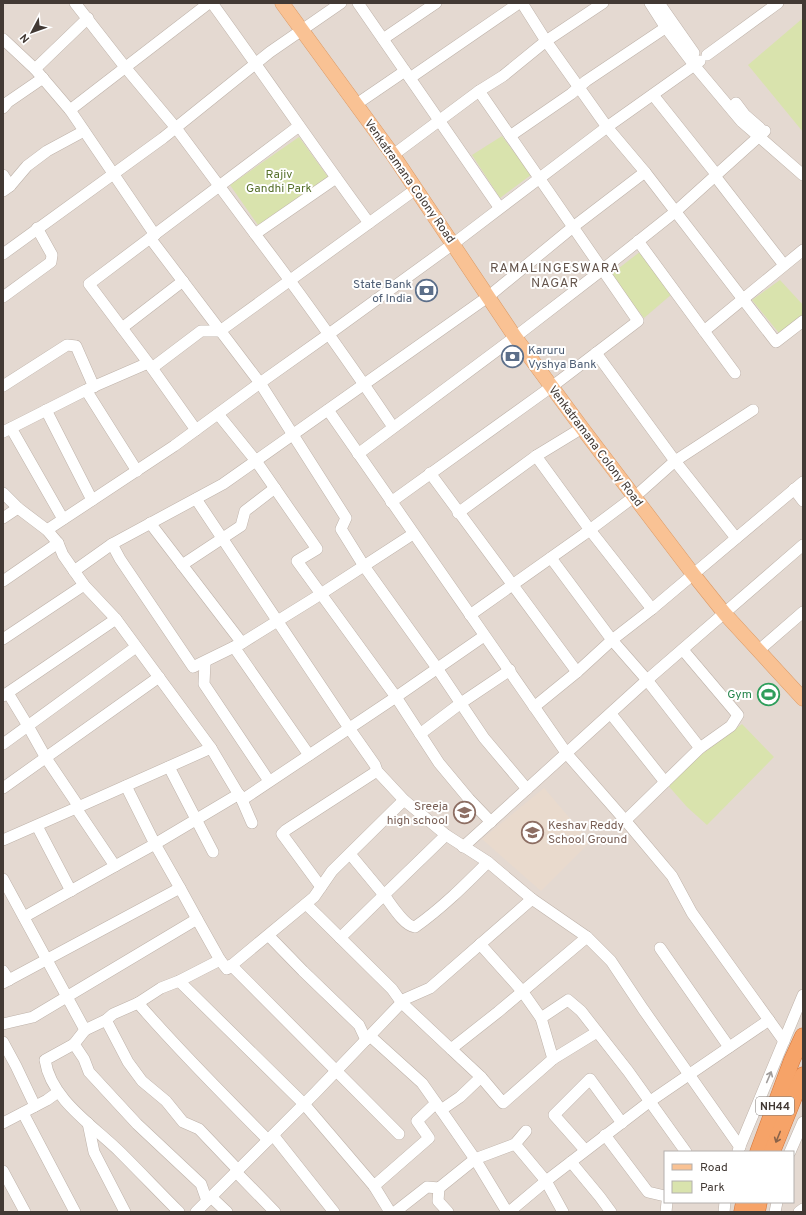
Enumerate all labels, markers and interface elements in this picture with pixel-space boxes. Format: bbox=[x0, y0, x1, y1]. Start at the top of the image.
north arrow bbox=[12, 12, 52, 52]
text: N bbox=[17, 30, 33, 45]
street label: Venkatramana Colony Road bbox=[360, 116, 458, 247]
park label: Rajiv Gandhi Park bbox=[246, 167, 312, 197]
district label: RAMALINGESWARA NAGAR bbox=[490, 261, 620, 292]
place label: State Bank of India bbox=[353, 277, 412, 307]
bank icon: State Bank of India bbox=[414, 278, 440, 304]
place label: Karuru Vyshya Bank bbox=[528, 343, 597, 373]
bank icon: Karuru Vyshya Bank bbox=[500, 344, 526, 370]
street label: Venkatramana Colony Road bbox=[544, 383, 646, 510]
sports icon: Gym bbox=[755, 681, 781, 707]
place label: Gym bbox=[727, 687, 752, 703]
place label: Sreeja high school bbox=[387, 799, 448, 829]
school or university icon: Sreeja high school bbox=[451, 800, 477, 826]
place label: Keshav Reddy School Ground bbox=[548, 818, 627, 848]
school or university icon: Keshav Reddy School Ground bbox=[520, 819, 546, 845]
one-way arrow bbox=[766, 1072, 773, 1084]
road number: NH44 bbox=[756, 1097, 794, 1115]
one-way arrow bbox=[774, 1131, 781, 1143]
legend bbox=[664, 1151, 794, 1203]
text: Road bbox=[700, 1160, 728, 1176]
text: Park bbox=[700, 1180, 725, 1196]

